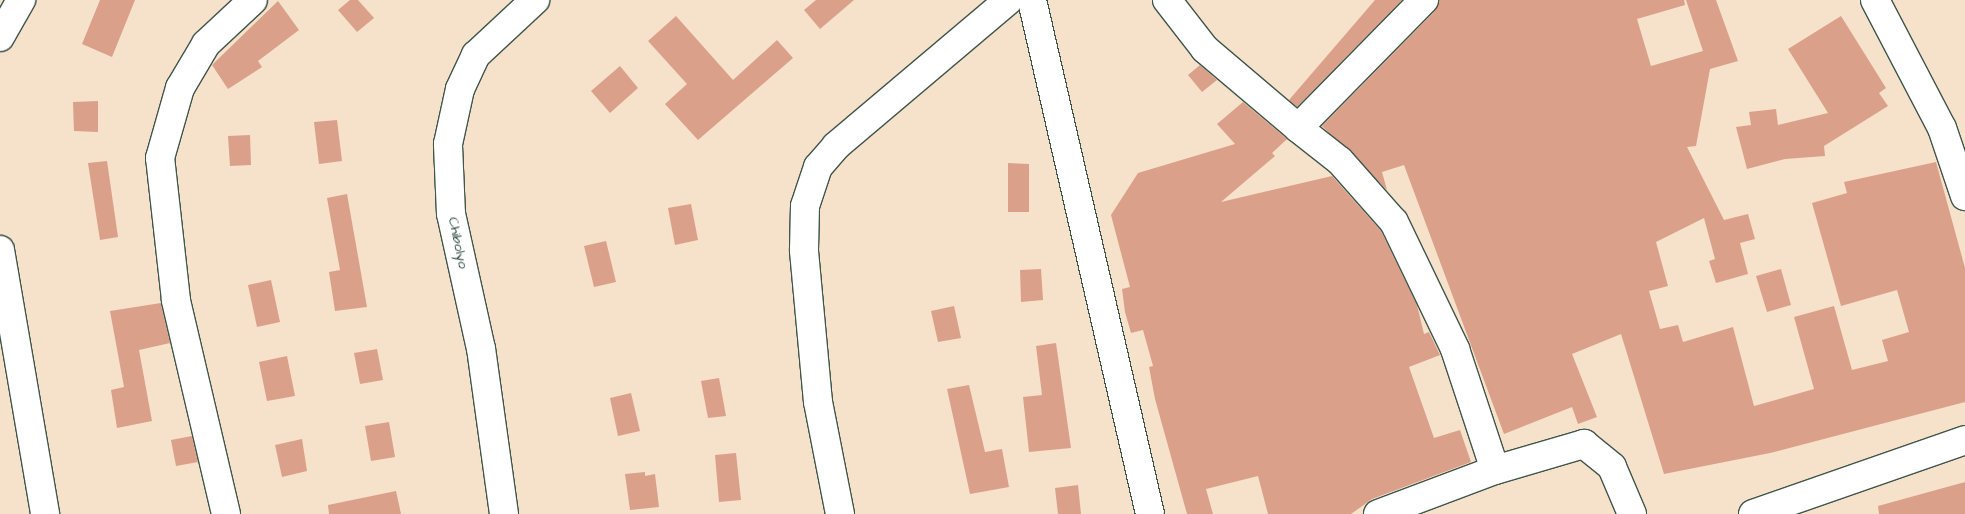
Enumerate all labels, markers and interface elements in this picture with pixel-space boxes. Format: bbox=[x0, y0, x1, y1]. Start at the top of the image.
street label: Chibolyo bbox=[444, 216, 472, 270]

